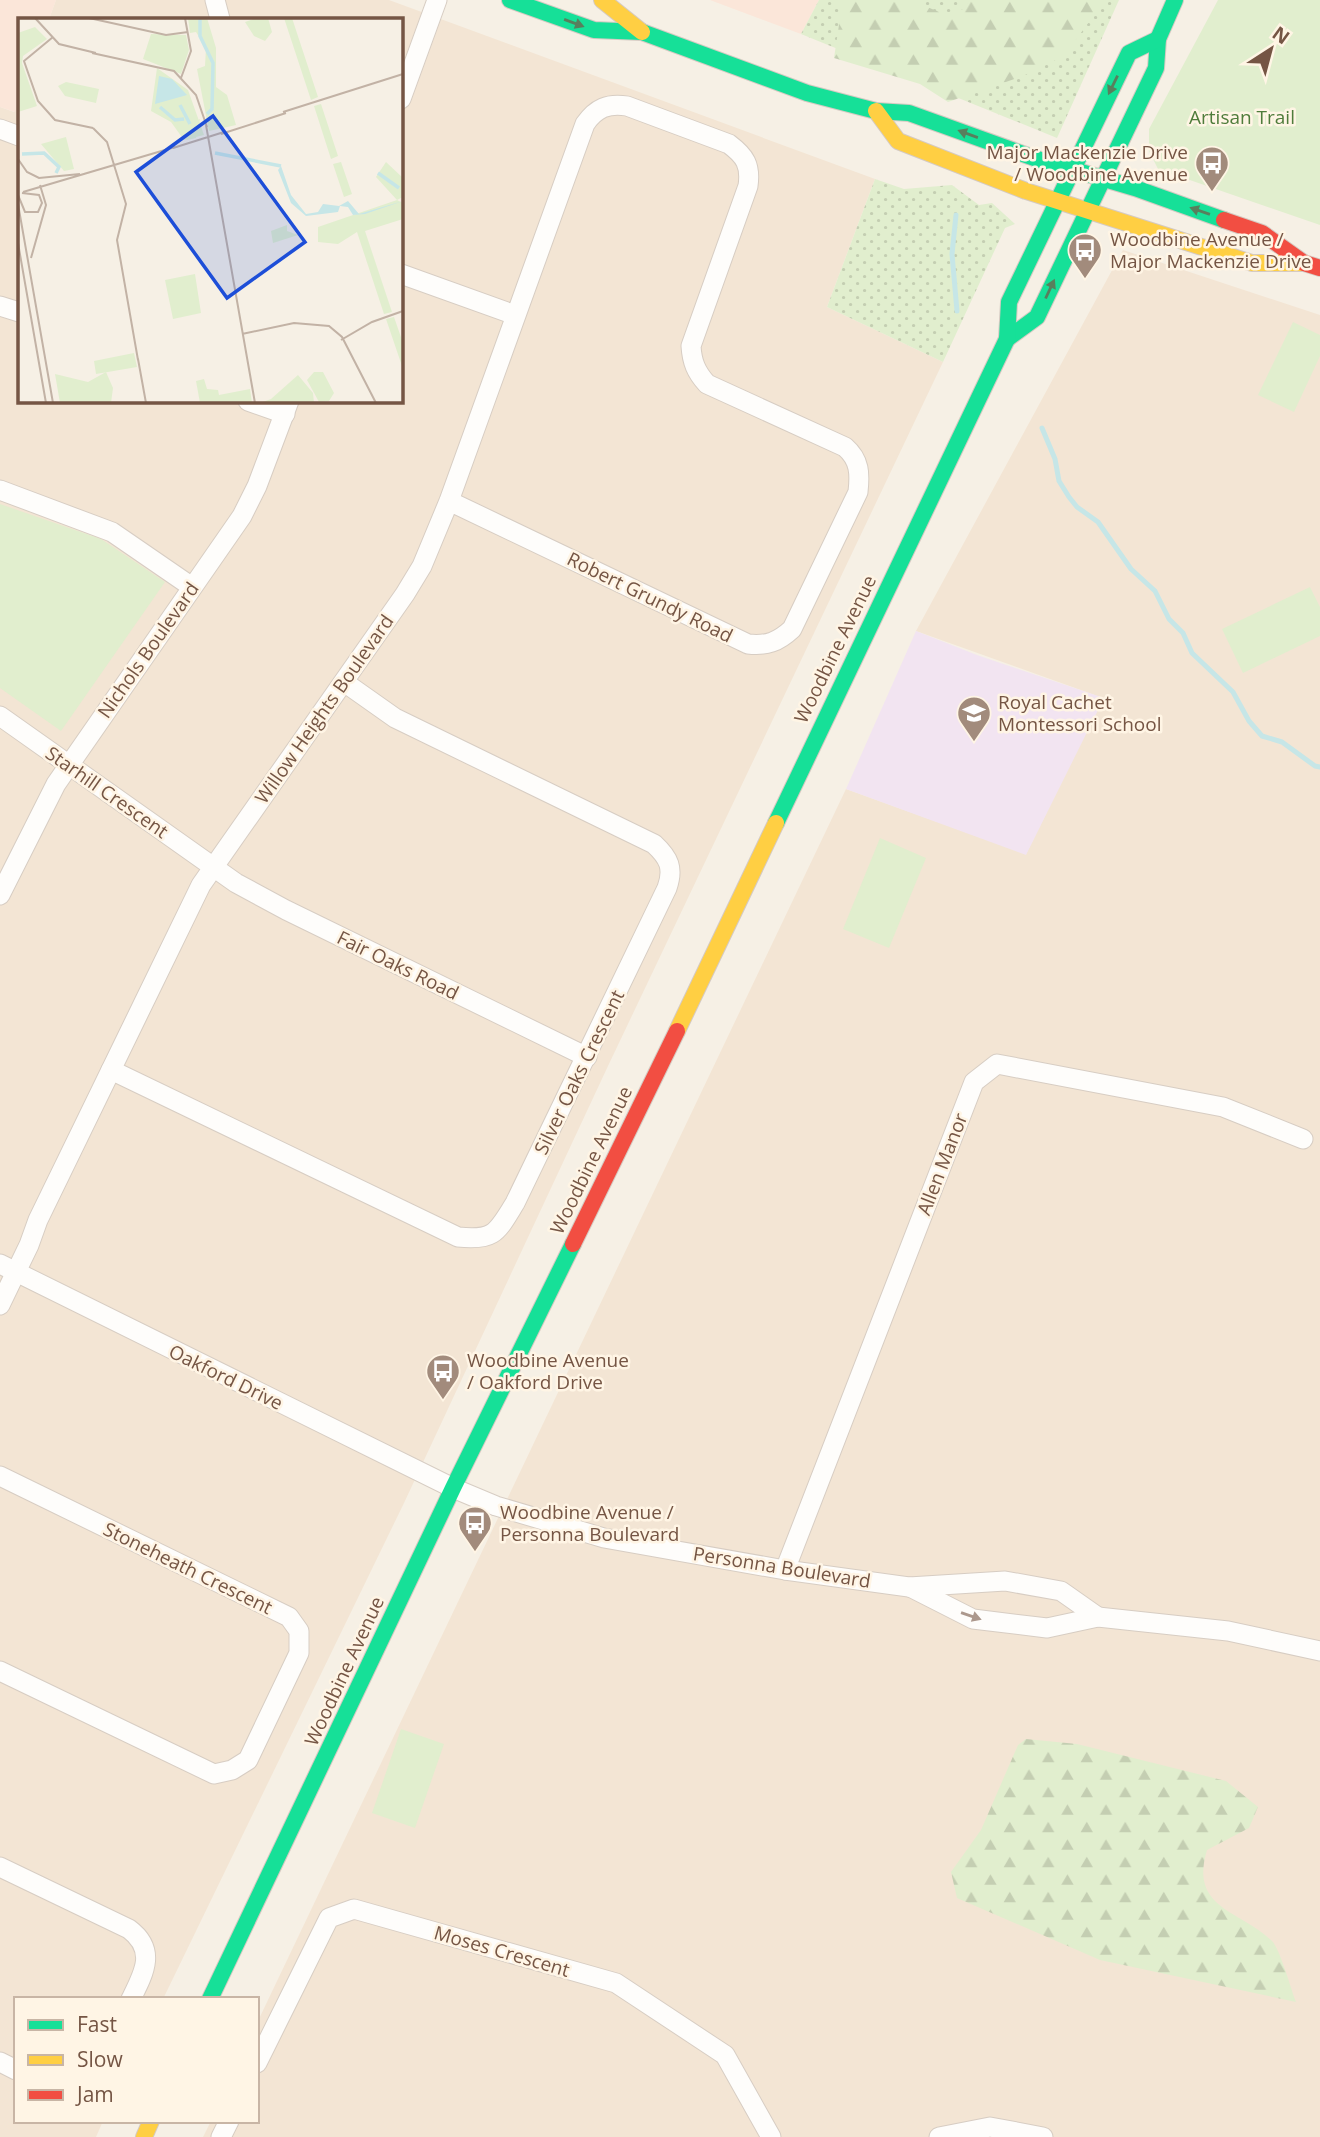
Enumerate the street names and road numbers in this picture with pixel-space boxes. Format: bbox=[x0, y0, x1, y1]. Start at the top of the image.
street label: Robert Grundy Road bbox=[563, 546, 737, 648]
street label: Woodbine Avenue bbox=[788, 571, 882, 727]
street label: Nichols Boulevard bbox=[91, 577, 205, 723]
street label: Willow Heights Boulevard bbox=[249, 609, 399, 809]
street label: Starhill Crescent bbox=[41, 740, 174, 844]
street label: Fair Oaks Road bbox=[333, 924, 463, 1006]
street label: Silver Oaks Crescent bbox=[528, 985, 630, 1159]
street label: Woodbine Avenue bbox=[544, 1082, 638, 1238]
street label: Allen Manor bbox=[911, 1109, 973, 1219]
street label: Oakford Drive bbox=[165, 1338, 287, 1416]
street label: Stoneheath Crescent bbox=[99, 1516, 277, 1620]
street label: Personna Boulevard bbox=[691, 1540, 873, 1594]
street label: Woodbine Avenue bbox=[298, 1592, 390, 1750]
street label: Moses Crescent bbox=[431, 1919, 573, 1983]

